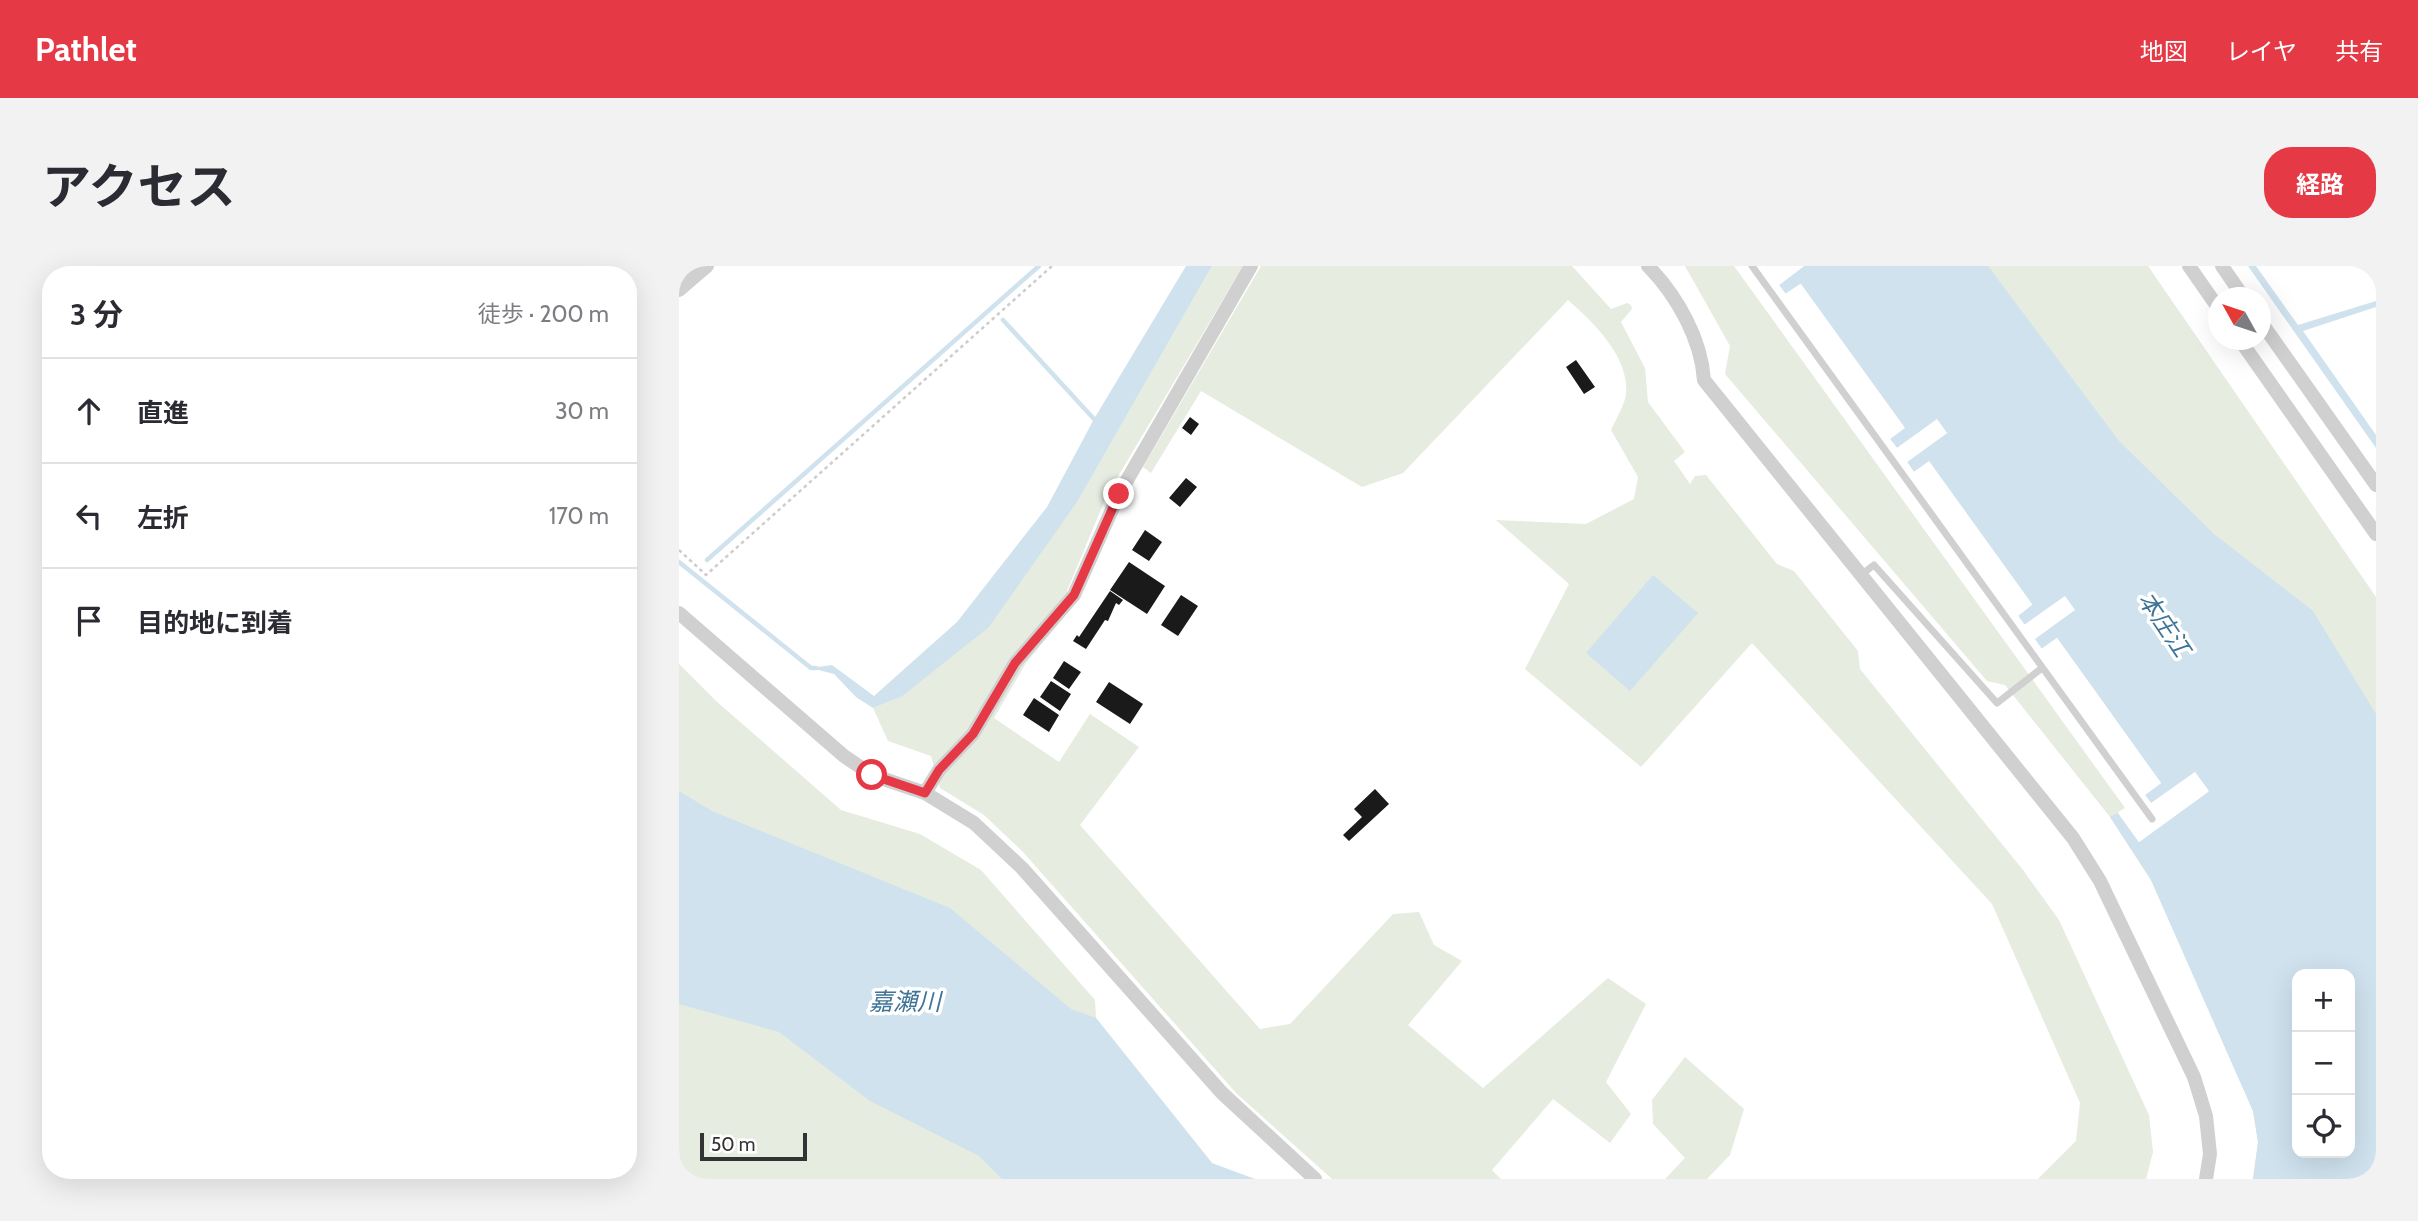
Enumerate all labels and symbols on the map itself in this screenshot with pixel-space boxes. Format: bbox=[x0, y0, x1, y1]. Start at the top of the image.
north arrow bbox=[2208, 287, 2271, 350]
route end bbox=[1103, 478, 1134, 509]
water label: 本庄江 bbox=[2132, 586, 2198, 664]
route start bbox=[856, 759, 887, 790]
water label: 嘉瀬川 bbox=[869, 987, 944, 1016]
scale bar bbox=[700, 1130, 807, 1162]

